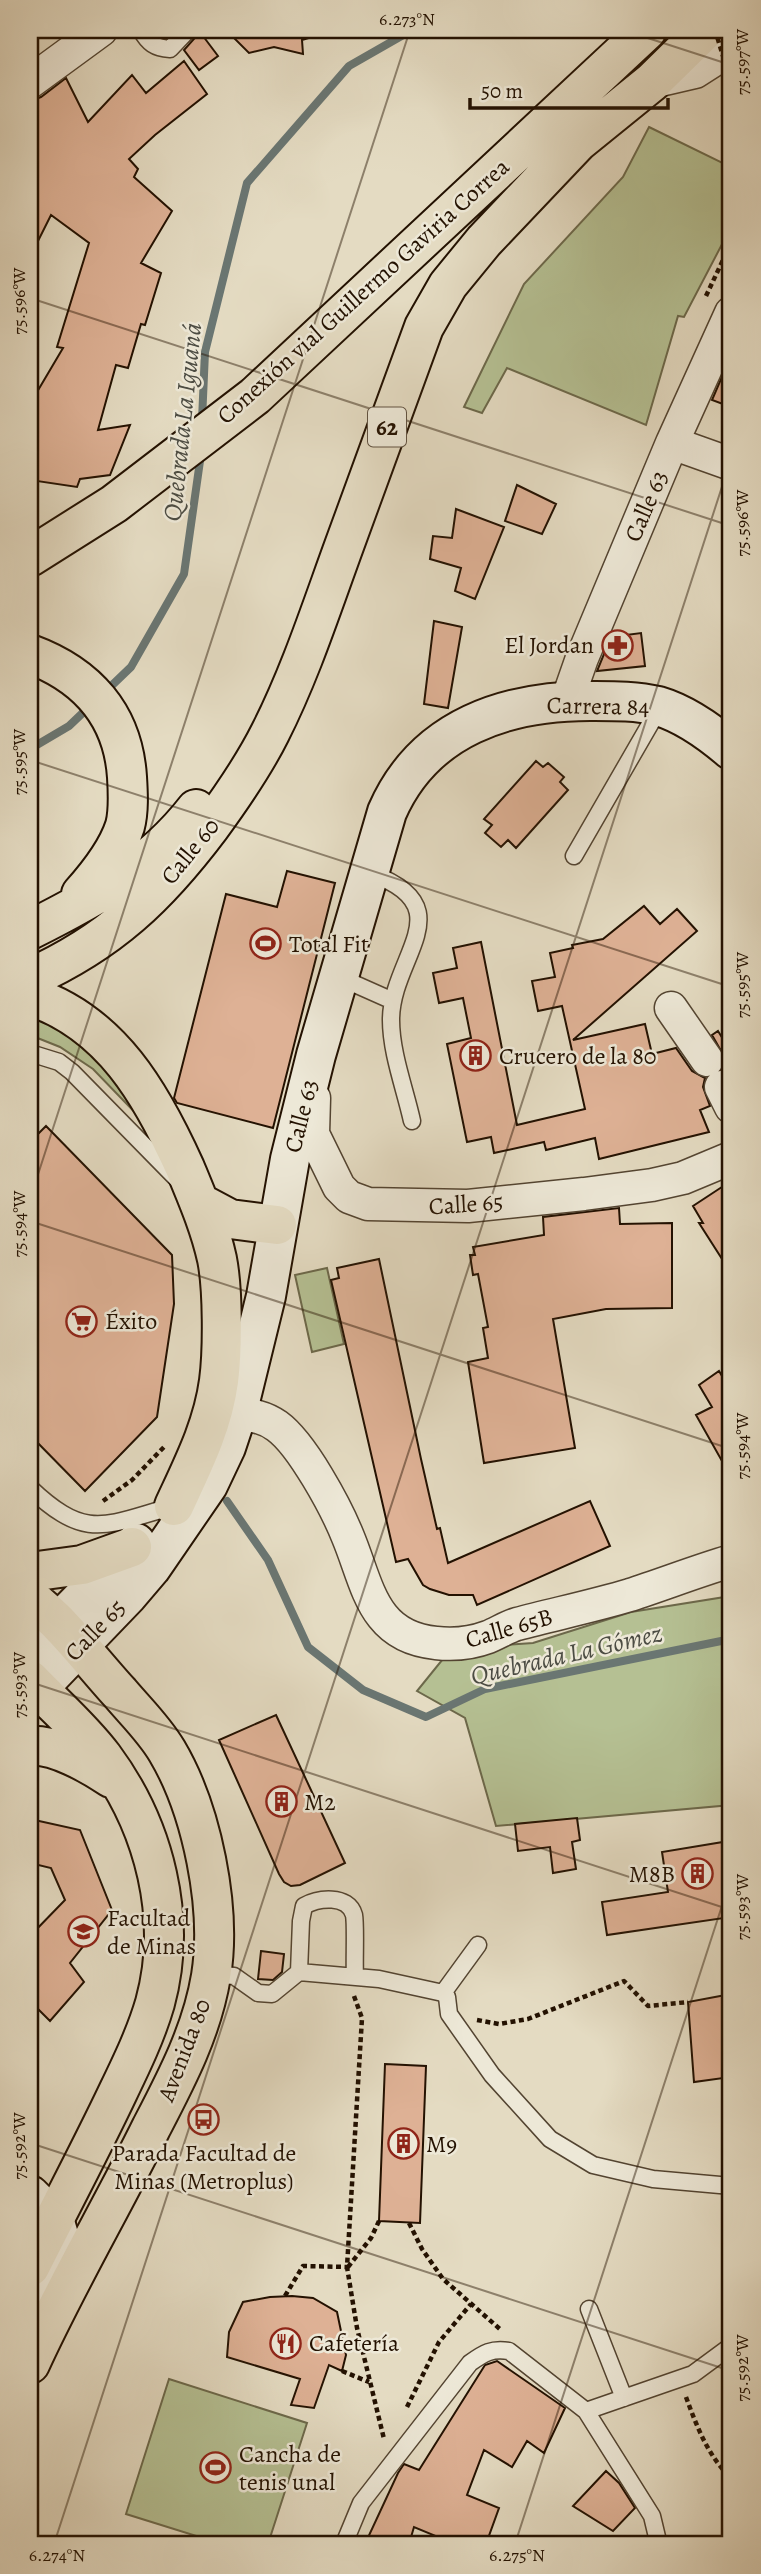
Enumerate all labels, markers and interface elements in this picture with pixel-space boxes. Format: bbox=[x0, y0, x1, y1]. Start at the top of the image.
text: 6.273°N bbox=[379, 7, 435, 31]
text: 75.597°W bbox=[730, 29, 754, 95]
scale bar bbox=[470, 66, 668, 110]
text: 50 m bbox=[481, 77, 523, 105]
street label: Conexión vial Guillermo Gaviria Correa bbox=[210, 150, 517, 431]
text: 75.596°W bbox=[7, 267, 31, 335]
water label: Quebrada La Iguaná bbox=[155, 321, 210, 523]
road number: 62 bbox=[368, 408, 406, 446]
street label: Calle 63 bbox=[617, 465, 675, 547]
text: 75.596°W bbox=[730, 489, 754, 557]
pharmacy icon: El Jordan bbox=[600, 628, 634, 662]
place label: El Jordan bbox=[504, 629, 594, 661]
street label: Carrera 84 bbox=[546, 689, 650, 723]
text: 75.595°W bbox=[7, 728, 31, 795]
street label: Calle 60 bbox=[153, 811, 227, 891]
sports icon: Total Fit bbox=[249, 927, 283, 961]
place label: Total Fit bbox=[289, 928, 369, 960]
text: 75.595°W bbox=[730, 951, 754, 1018]
building icon: Crucero de la 80 bbox=[459, 1039, 493, 1073]
place label: Crucero de la 80 bbox=[499, 1040, 657, 1072]
street label: Calle 63 bbox=[276, 1076, 326, 1156]
street label: Calle 65 bbox=[428, 1185, 504, 1223]
text: 75.594°W bbox=[7, 1190, 31, 1258]
supermarket icon: Éxito bbox=[65, 1304, 99, 1338]
place label: Éxito bbox=[105, 1305, 157, 1337]
text: 75.594°W bbox=[730, 1412, 754, 1480]
street label: Calle 65 bbox=[57, 1592, 133, 1668]
street label: Calle 65B bbox=[462, 1600, 556, 1656]
water label: Quebrada La Gómez bbox=[467, 1615, 666, 1693]
text: 75.593°W bbox=[7, 1652, 31, 1718]
building icon: M2 bbox=[264, 1785, 298, 1819]
place label: M2 bbox=[304, 1786, 336, 1818]
building icon: M8B bbox=[681, 1857, 715, 1891]
place label: M8B bbox=[629, 1858, 675, 1890]
text: 75.593°W bbox=[730, 1874, 754, 1940]
place label: Facultad de Minas bbox=[107, 1902, 196, 1962]
school or university icon: Facultad de Minas bbox=[67, 1915, 101, 1949]
street label: Avenida 80 bbox=[149, 1994, 218, 2107]
bus stop icon: Parada Facultad de Minas (Metroplus) bbox=[187, 2102, 221, 2136]
text: 75.592°W bbox=[7, 2112, 31, 2180]
building icon: M9 bbox=[386, 2127, 420, 2161]
place label: M9 bbox=[426, 2128, 457, 2160]
place label: Parada Facultad de Minas (Metroplus) bbox=[112, 2137, 296, 2197]
restaurant icon: Cafetería bbox=[269, 2326, 303, 2360]
place label: Cafetería bbox=[309, 2327, 400, 2359]
text: 75.592°W bbox=[730, 2334, 754, 2402]
place label: Cancha de tenis unal bbox=[239, 2438, 341, 2498]
sports icon: Cancha de tenis unal bbox=[199, 2451, 233, 2485]
text: 6.274°N bbox=[29, 2543, 85, 2567]
text: 6.275°N bbox=[489, 2543, 545, 2567]

